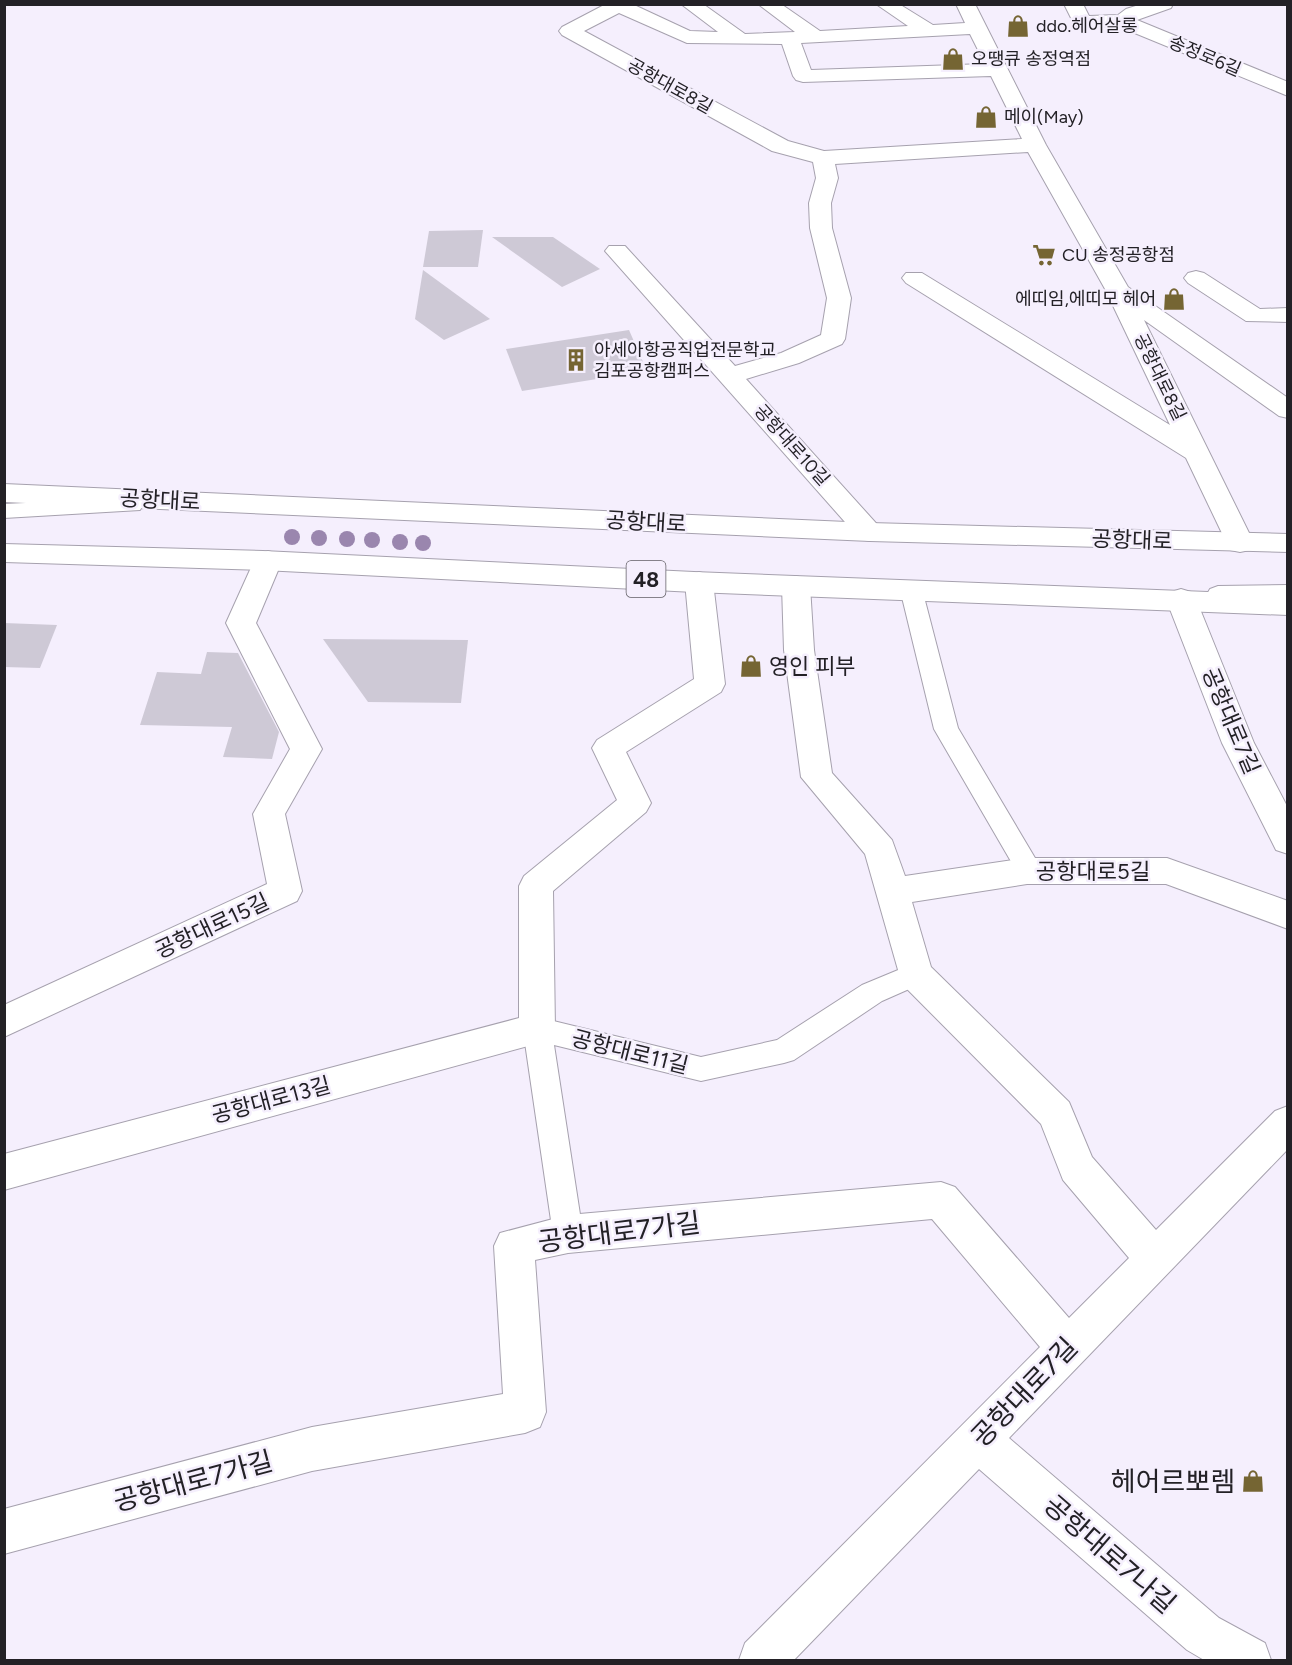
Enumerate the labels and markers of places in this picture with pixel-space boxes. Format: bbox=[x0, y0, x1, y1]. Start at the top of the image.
shop icon: ddo.헤어살롱 bbox=[1005, 13, 1031, 39]
place label: ddo.헤어살롱 bbox=[1036, 15, 1138, 37]
shop icon: 오땡큐 송정역점 bbox=[940, 46, 966, 72]
place label: 오땡큐 송정역점 bbox=[971, 48, 1091, 70]
shop icon: 메이(May) bbox=[973, 104, 999, 130]
place label: 메이(May) bbox=[1004, 106, 1084, 128]
supermarket icon: CU 송정공항점 bbox=[1031, 242, 1057, 268]
place label: CU 송정공항점 bbox=[1062, 244, 1175, 266]
shop icon: 에띠임,에띠모 헤어 bbox=[1161, 286, 1187, 312]
place label: 에띠임,에띠모 헤어 bbox=[1015, 288, 1156, 310]
place label: 아세아항공직업전문학교 김포공항캠퍼스 bbox=[594, 339, 776, 382]
building icon: 아세아항공직업전문학교 김포공항캠퍼스 bbox=[563, 347, 589, 373]
shop icon: 영인 피부 bbox=[738, 653, 764, 679]
place label: 영인 피부 bbox=[769, 653, 855, 680]
place label: 헤어르뽀렘 bbox=[1111, 1465, 1235, 1498]
shop icon: 헤어르뽀렘 bbox=[1240, 1468, 1266, 1494]

